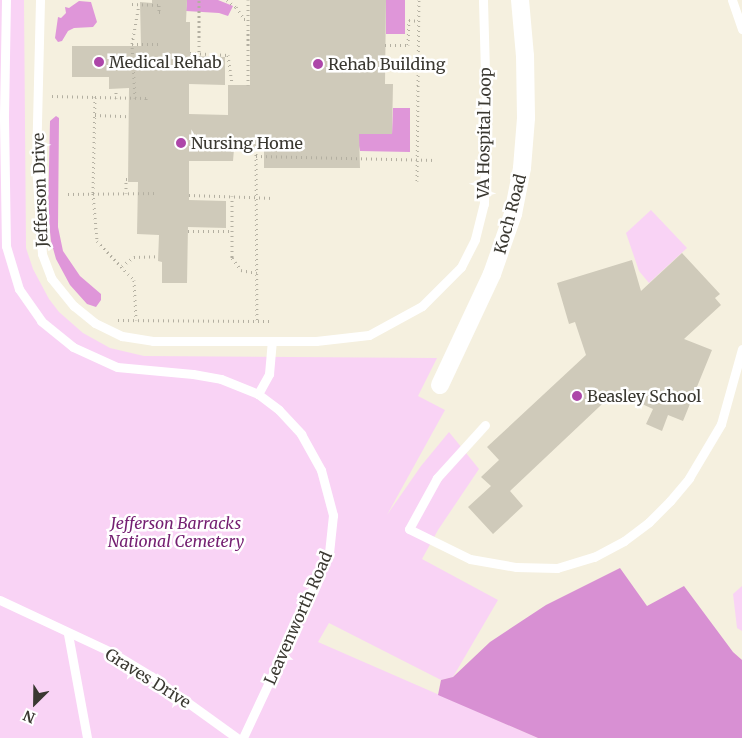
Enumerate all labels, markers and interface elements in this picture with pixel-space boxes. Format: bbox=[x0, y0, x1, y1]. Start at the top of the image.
place label: Medical Rehab bbox=[109, 52, 221, 72]
place label: Rehab Building bbox=[328, 54, 445, 74]
marker: Medical Rehab bbox=[93, 56, 105, 68]
marker: Rehab Building bbox=[312, 58, 324, 70]
street label: VA Hospital Loop bbox=[473, 67, 495, 199]
street label: Jefferson Drive bbox=[28, 132, 52, 248]
place label: Nursing Home bbox=[191, 133, 303, 153]
marker: Nursing Home bbox=[175, 137, 187, 149]
street label: Koch Road bbox=[490, 172, 530, 256]
place label: Beasley School bbox=[587, 386, 701, 406]
marker: Beasley School bbox=[571, 390, 583, 402]
park label: Jefferson Barracks National Cemetery bbox=[108, 513, 244, 551]
street label: Leavenworth Road bbox=[260, 548, 336, 688]
street label: Graves Drive bbox=[102, 644, 194, 712]
north arrow bbox=[10, 678, 60, 728]
text: N bbox=[21, 706, 38, 727]

